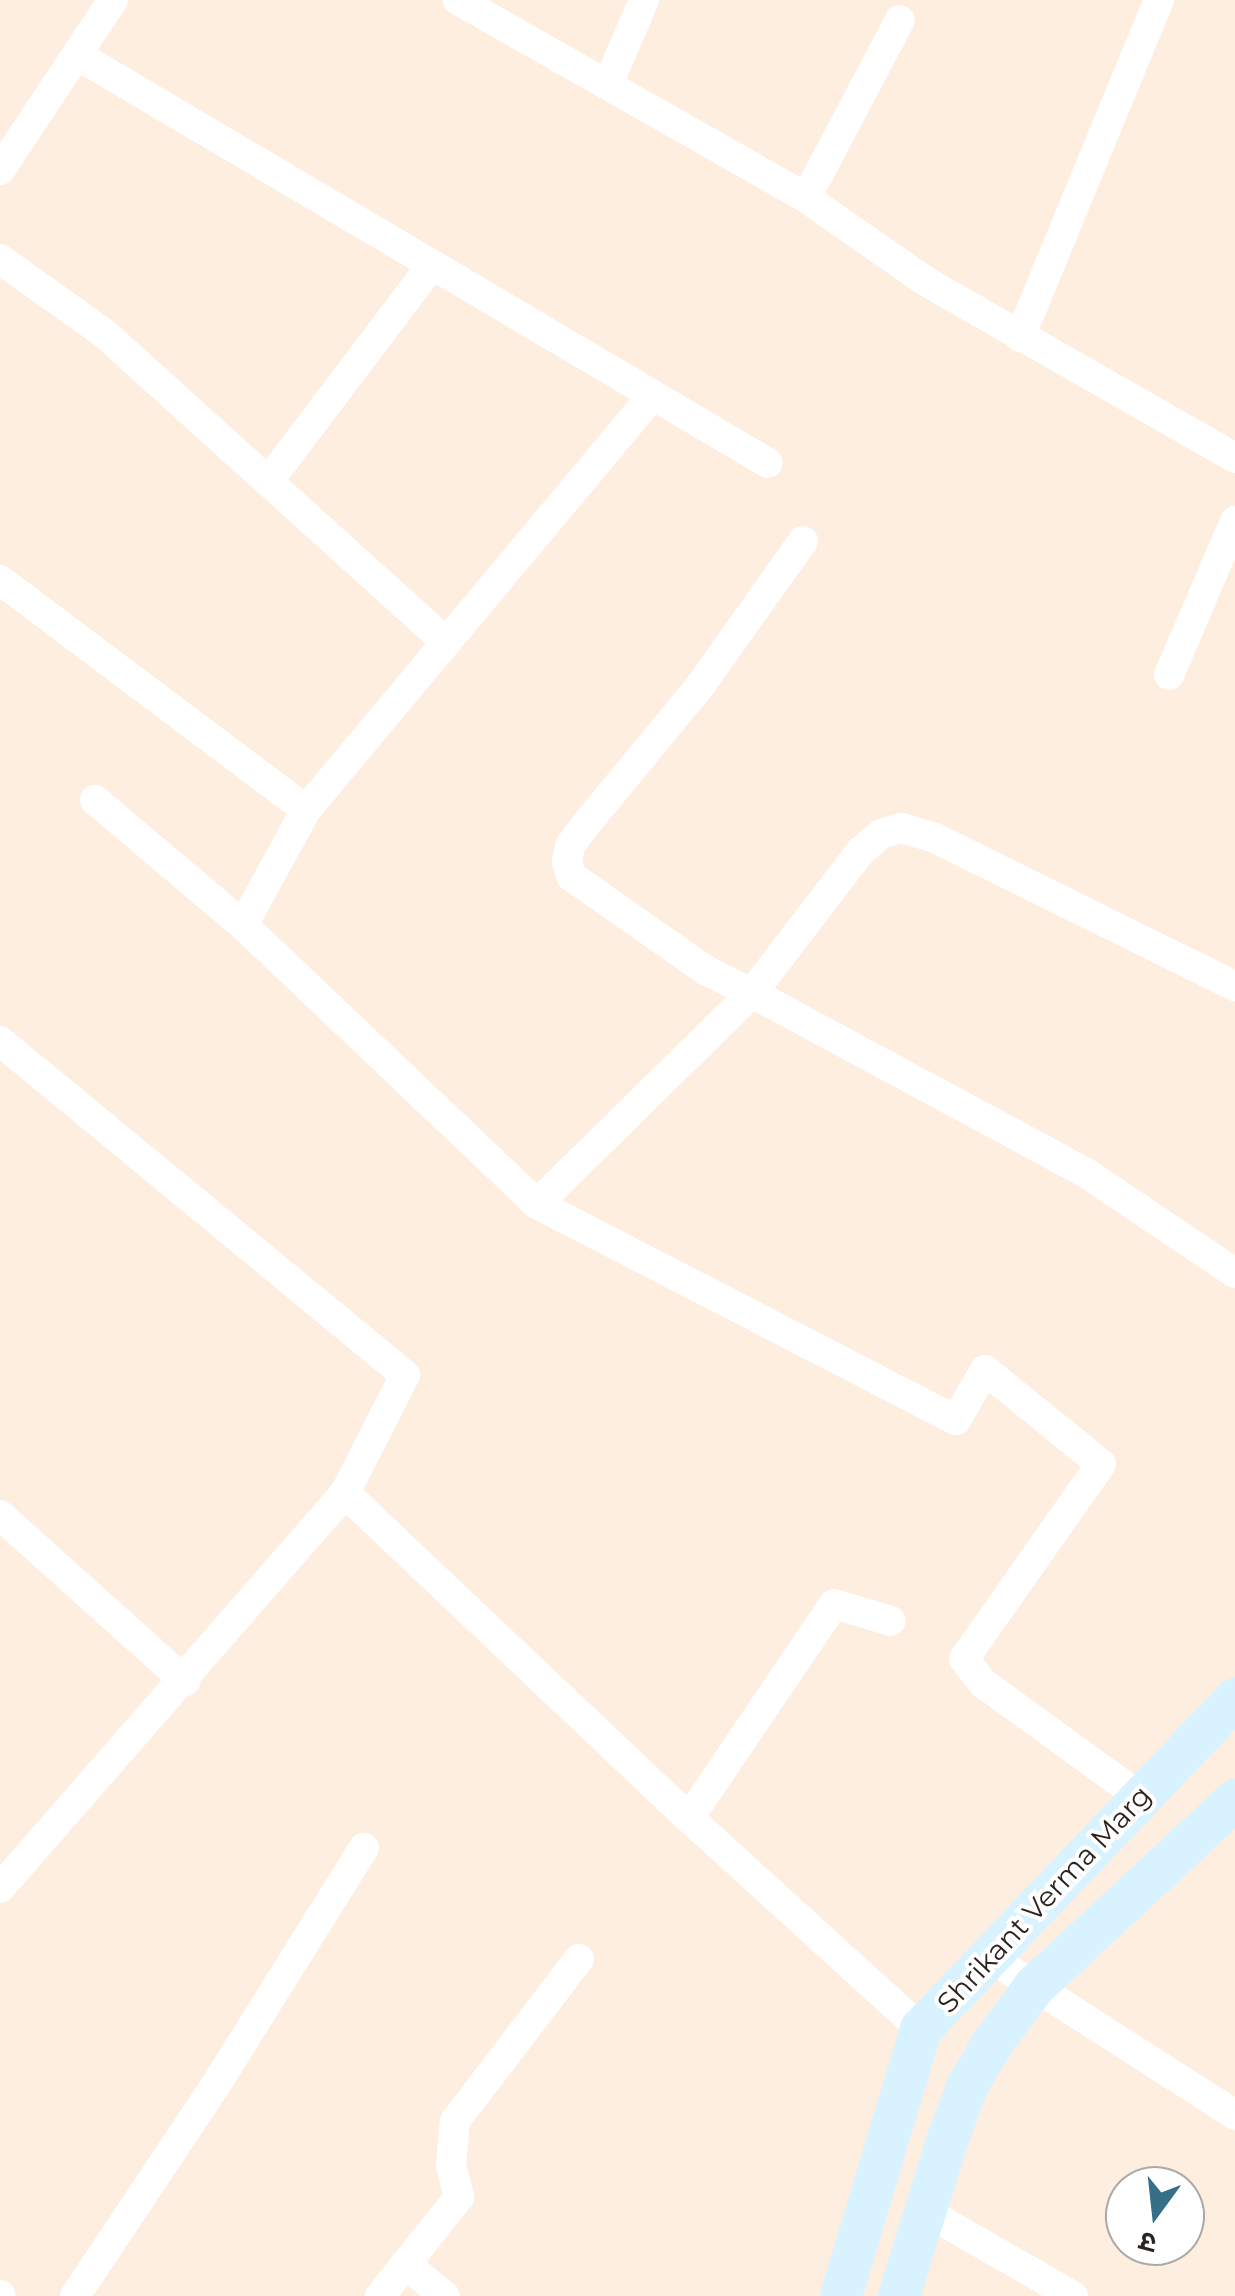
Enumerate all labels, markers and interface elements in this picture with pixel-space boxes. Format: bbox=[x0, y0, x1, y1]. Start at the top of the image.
street label: Shrikant Verma Marg bbox=[930, 1779, 1158, 2019]
north arrow bbox=[1105, 2166, 1205, 2266]
text: उ bbox=[1135, 2225, 1160, 2262]

